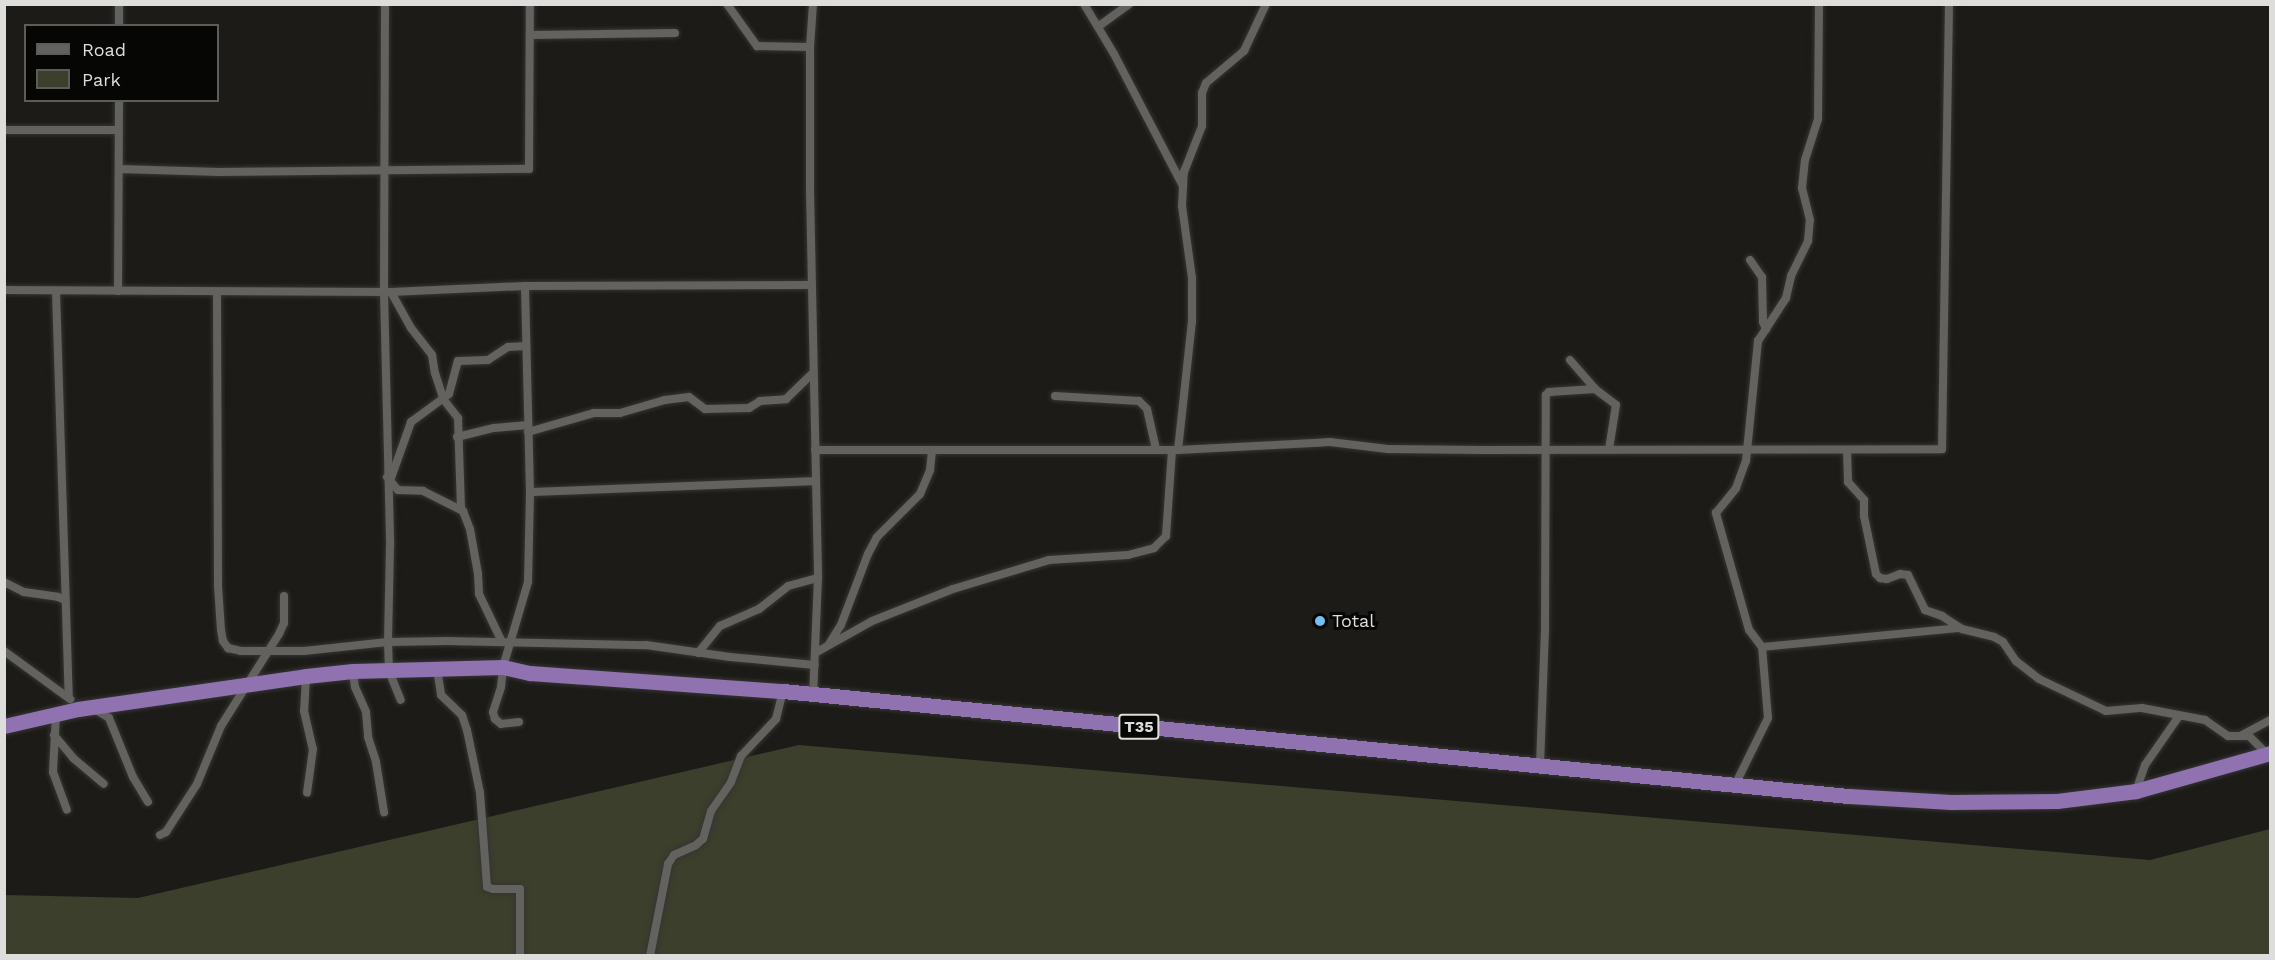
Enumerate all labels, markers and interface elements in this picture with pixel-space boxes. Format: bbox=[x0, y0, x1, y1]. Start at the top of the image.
legend bbox=[24, 24, 219, 102]
text: Road bbox=[82, 39, 126, 60]
text: Park bbox=[82, 69, 121, 90]
place label: Total bbox=[1332, 610, 1375, 632]
marker: Total bbox=[1313, 614, 1327, 628]
road number: T35 bbox=[1118, 714, 1160, 740]

